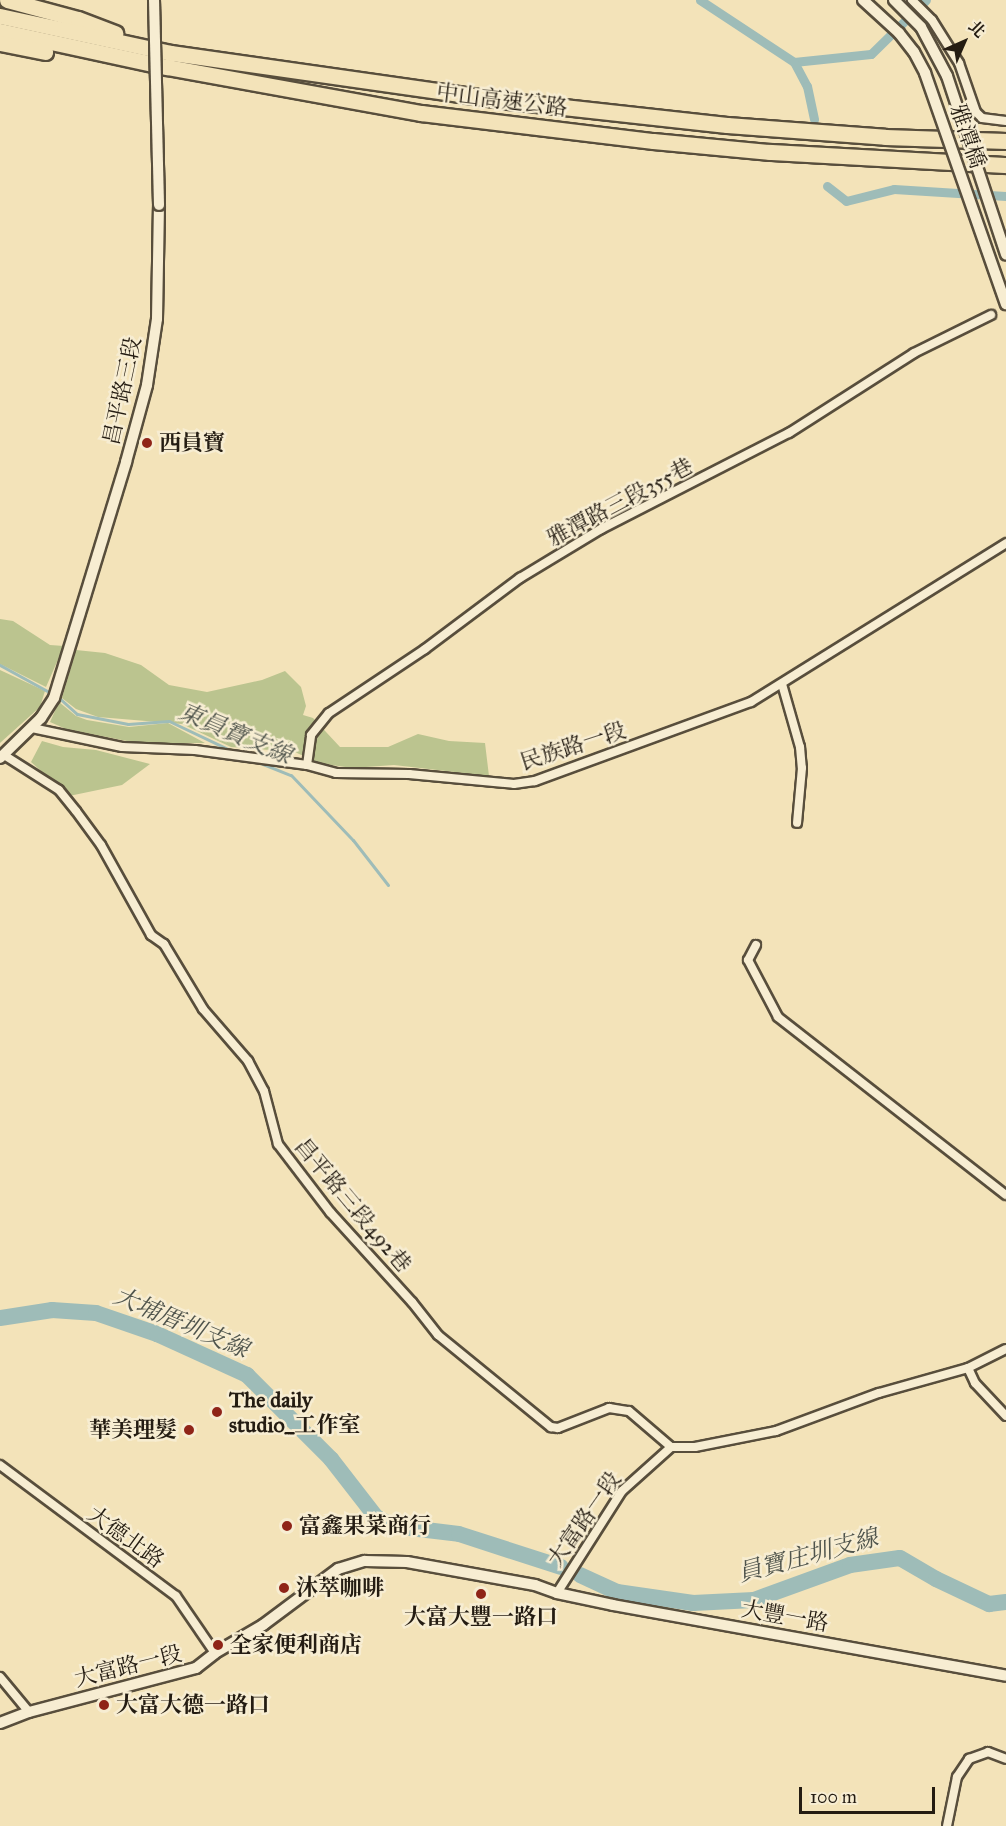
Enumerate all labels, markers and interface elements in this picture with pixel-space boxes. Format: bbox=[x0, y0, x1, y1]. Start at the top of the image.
north arrow bbox=[934, 12, 994, 72]
text: 北 bbox=[965, 17, 989, 41]
street label: 中山高速公路 bbox=[435, 79, 569, 121]
street label: 雅潭橋 bbox=[945, 101, 991, 171]
street label: 昌平路三段 bbox=[98, 334, 146, 448]
place label: 西員寶 bbox=[159, 430, 225, 456]
marker: 西員寶 bbox=[140, 436, 154, 450]
street label: 雅潭路三段355巷 bbox=[543, 452, 697, 552]
water label: 東員寶支線 bbox=[174, 697, 296, 771]
street label: 民族路一段 bbox=[517, 716, 629, 776]
street label: 昌平路三段492巷 bbox=[289, 1133, 417, 1277]
water label: 大埔厝圳支線 bbox=[109, 1282, 253, 1364]
place label: The daily studio_工作室 bbox=[229, 1386, 360, 1438]
marker: The daily studio_工作室 bbox=[210, 1405, 224, 1419]
place label: 華美理髮 bbox=[89, 1417, 177, 1443]
marker: 華美理髮 bbox=[182, 1423, 196, 1437]
street label: 大富路一段 bbox=[542, 1466, 626, 1572]
street label: 大德北路 bbox=[83, 1500, 169, 1574]
place label: 富鑫果菜商行 bbox=[299, 1513, 431, 1539]
marker: 富鑫果菜商行 bbox=[280, 1519, 294, 1533]
water label: 員寶庄圳支線 bbox=[735, 1523, 881, 1589]
place label: 沐萃咖啡 bbox=[296, 1575, 384, 1601]
marker: 沐萃咖啡 bbox=[277, 1581, 291, 1595]
marker: 大富大豐一路口 bbox=[474, 1587, 488, 1601]
street label: 大豐一路 bbox=[739, 1595, 831, 1637]
place label: 大富大豐一路口 bbox=[404, 1604, 558, 1630]
place label: 全家便利商店 bbox=[230, 1632, 362, 1658]
marker: 全家便利商店 bbox=[211, 1638, 225, 1652]
street label: 大富路一段 bbox=[71, 1640, 185, 1692]
place label: 大富大德一路口 bbox=[116, 1692, 270, 1718]
marker: 大富大德一路口 bbox=[97, 1698, 111, 1712]
scale bar bbox=[802, 1775, 938, 1813]
text: 100 m bbox=[810, 1786, 857, 1808]

